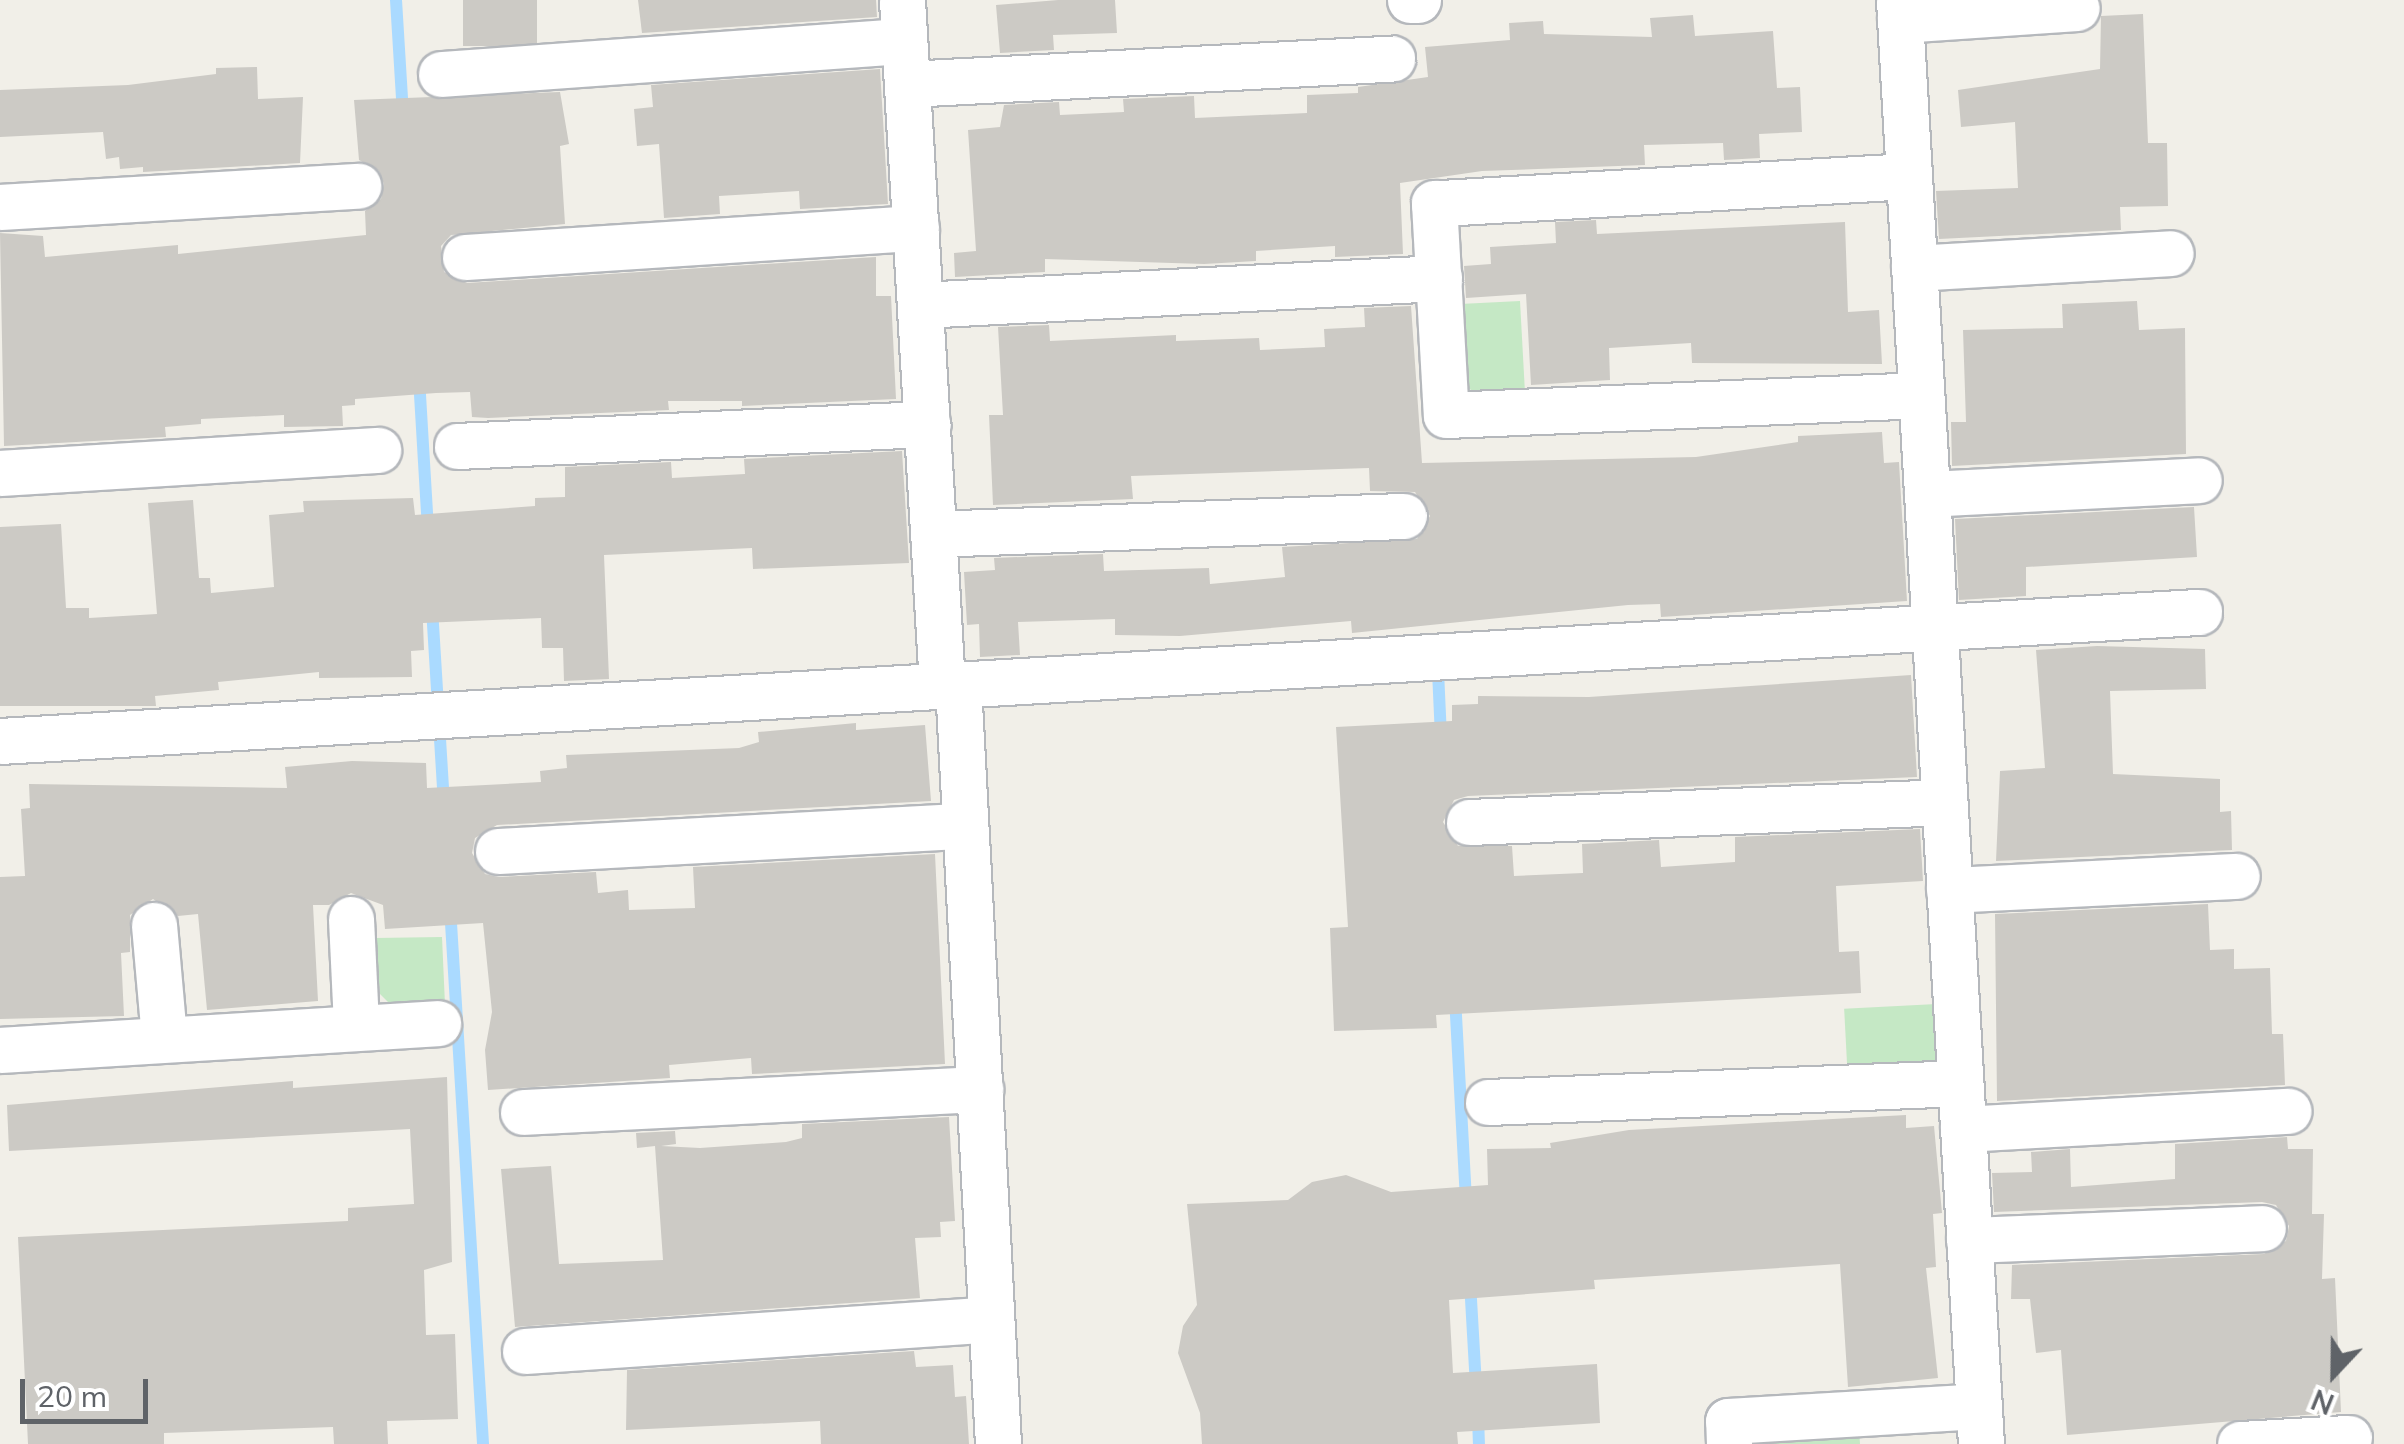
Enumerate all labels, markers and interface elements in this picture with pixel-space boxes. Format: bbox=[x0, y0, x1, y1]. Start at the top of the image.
north arrow bbox=[2284, 1324, 2384, 1424]
scale bar bbox=[25, 1359, 152, 1421]
text: 20 m bbox=[37, 1377, 107, 1415]
text: N bbox=[2306, 1382, 2339, 1422]

